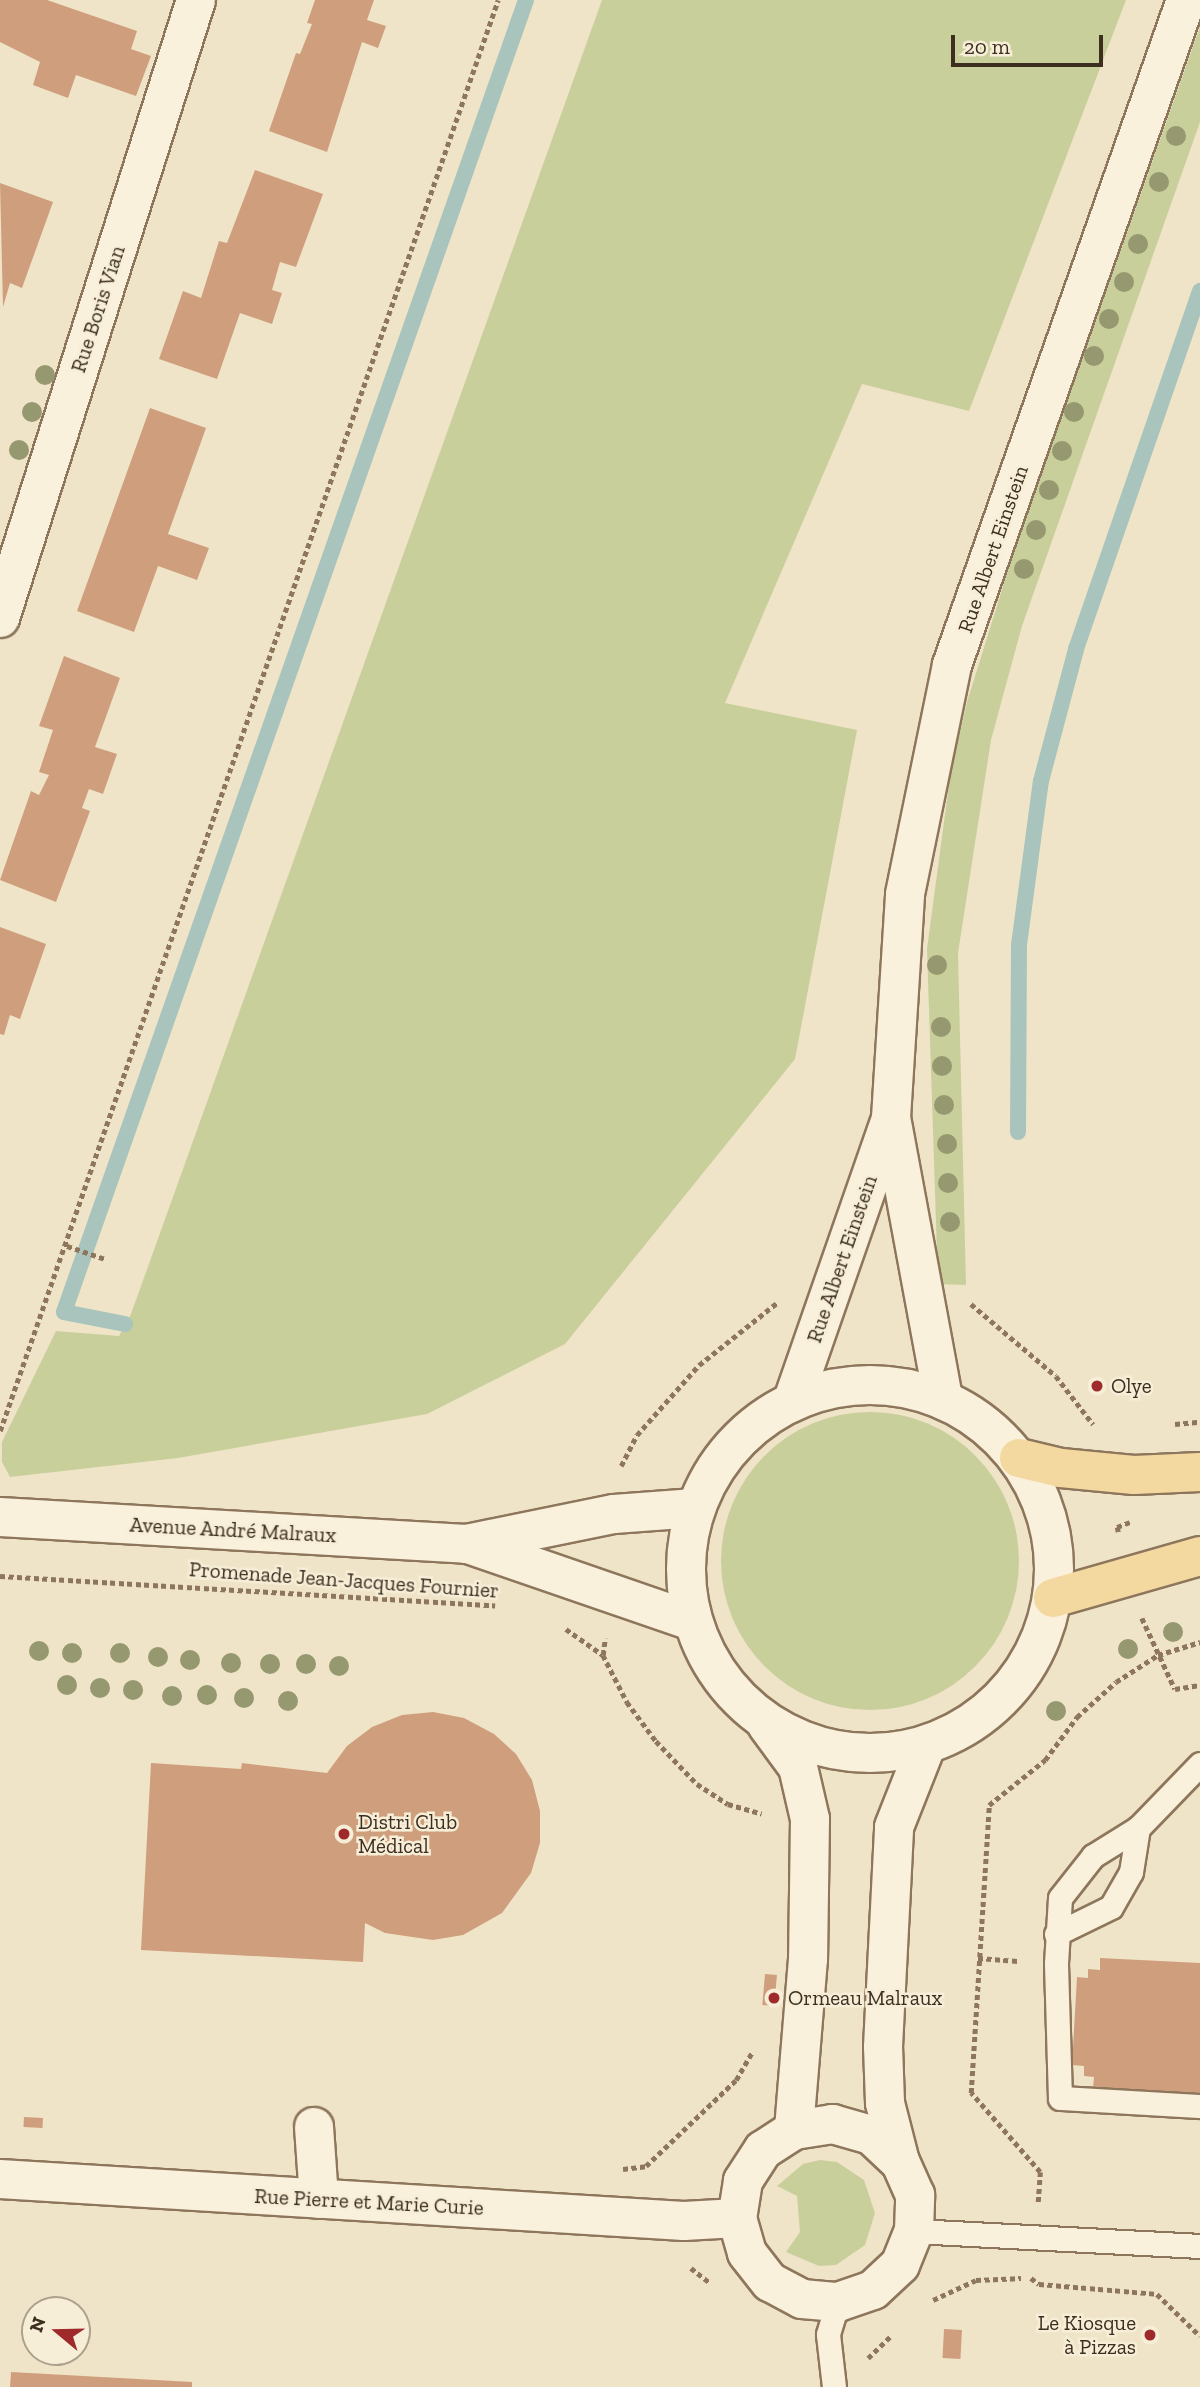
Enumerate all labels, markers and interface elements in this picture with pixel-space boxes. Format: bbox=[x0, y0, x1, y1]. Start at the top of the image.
scale bar bbox=[955, 21, 1107, 65]
text: 20 m bbox=[964, 34, 1010, 59]
street label: Rue Boris Vian bbox=[66, 242, 130, 376]
street label: Rue Albert Einstein bbox=[952, 462, 1034, 636]
street label: Rue Albert Einstein bbox=[801, 1172, 883, 1346]
place label: Olye bbox=[1111, 1373, 1152, 1399]
marker: Olye bbox=[1089, 1378, 1105, 1394]
street label: Avenue André Malraux bbox=[129, 1512, 337, 1548]
street label: Promenade Jean-Jacques Fournier bbox=[188, 1557, 500, 1603]
place label: Distri Club Médical bbox=[358, 1809, 457, 1859]
marker: Distri Club Médical bbox=[336, 1826, 352, 1842]
place label: Ormeau Malraux bbox=[788, 1985, 942, 2011]
marker: Ormeau Malraux bbox=[766, 1990, 782, 2006]
street label: Rue Pierre et Marie Curie bbox=[254, 2183, 484, 2221]
north arrow bbox=[21, 2296, 91, 2366]
place label: Le Kiosque à Pizzas bbox=[1038, 2310, 1136, 2360]
text: N bbox=[24, 2314, 51, 2335]
marker: Le Kiosque à Pizzas bbox=[1142, 2327, 1158, 2343]

